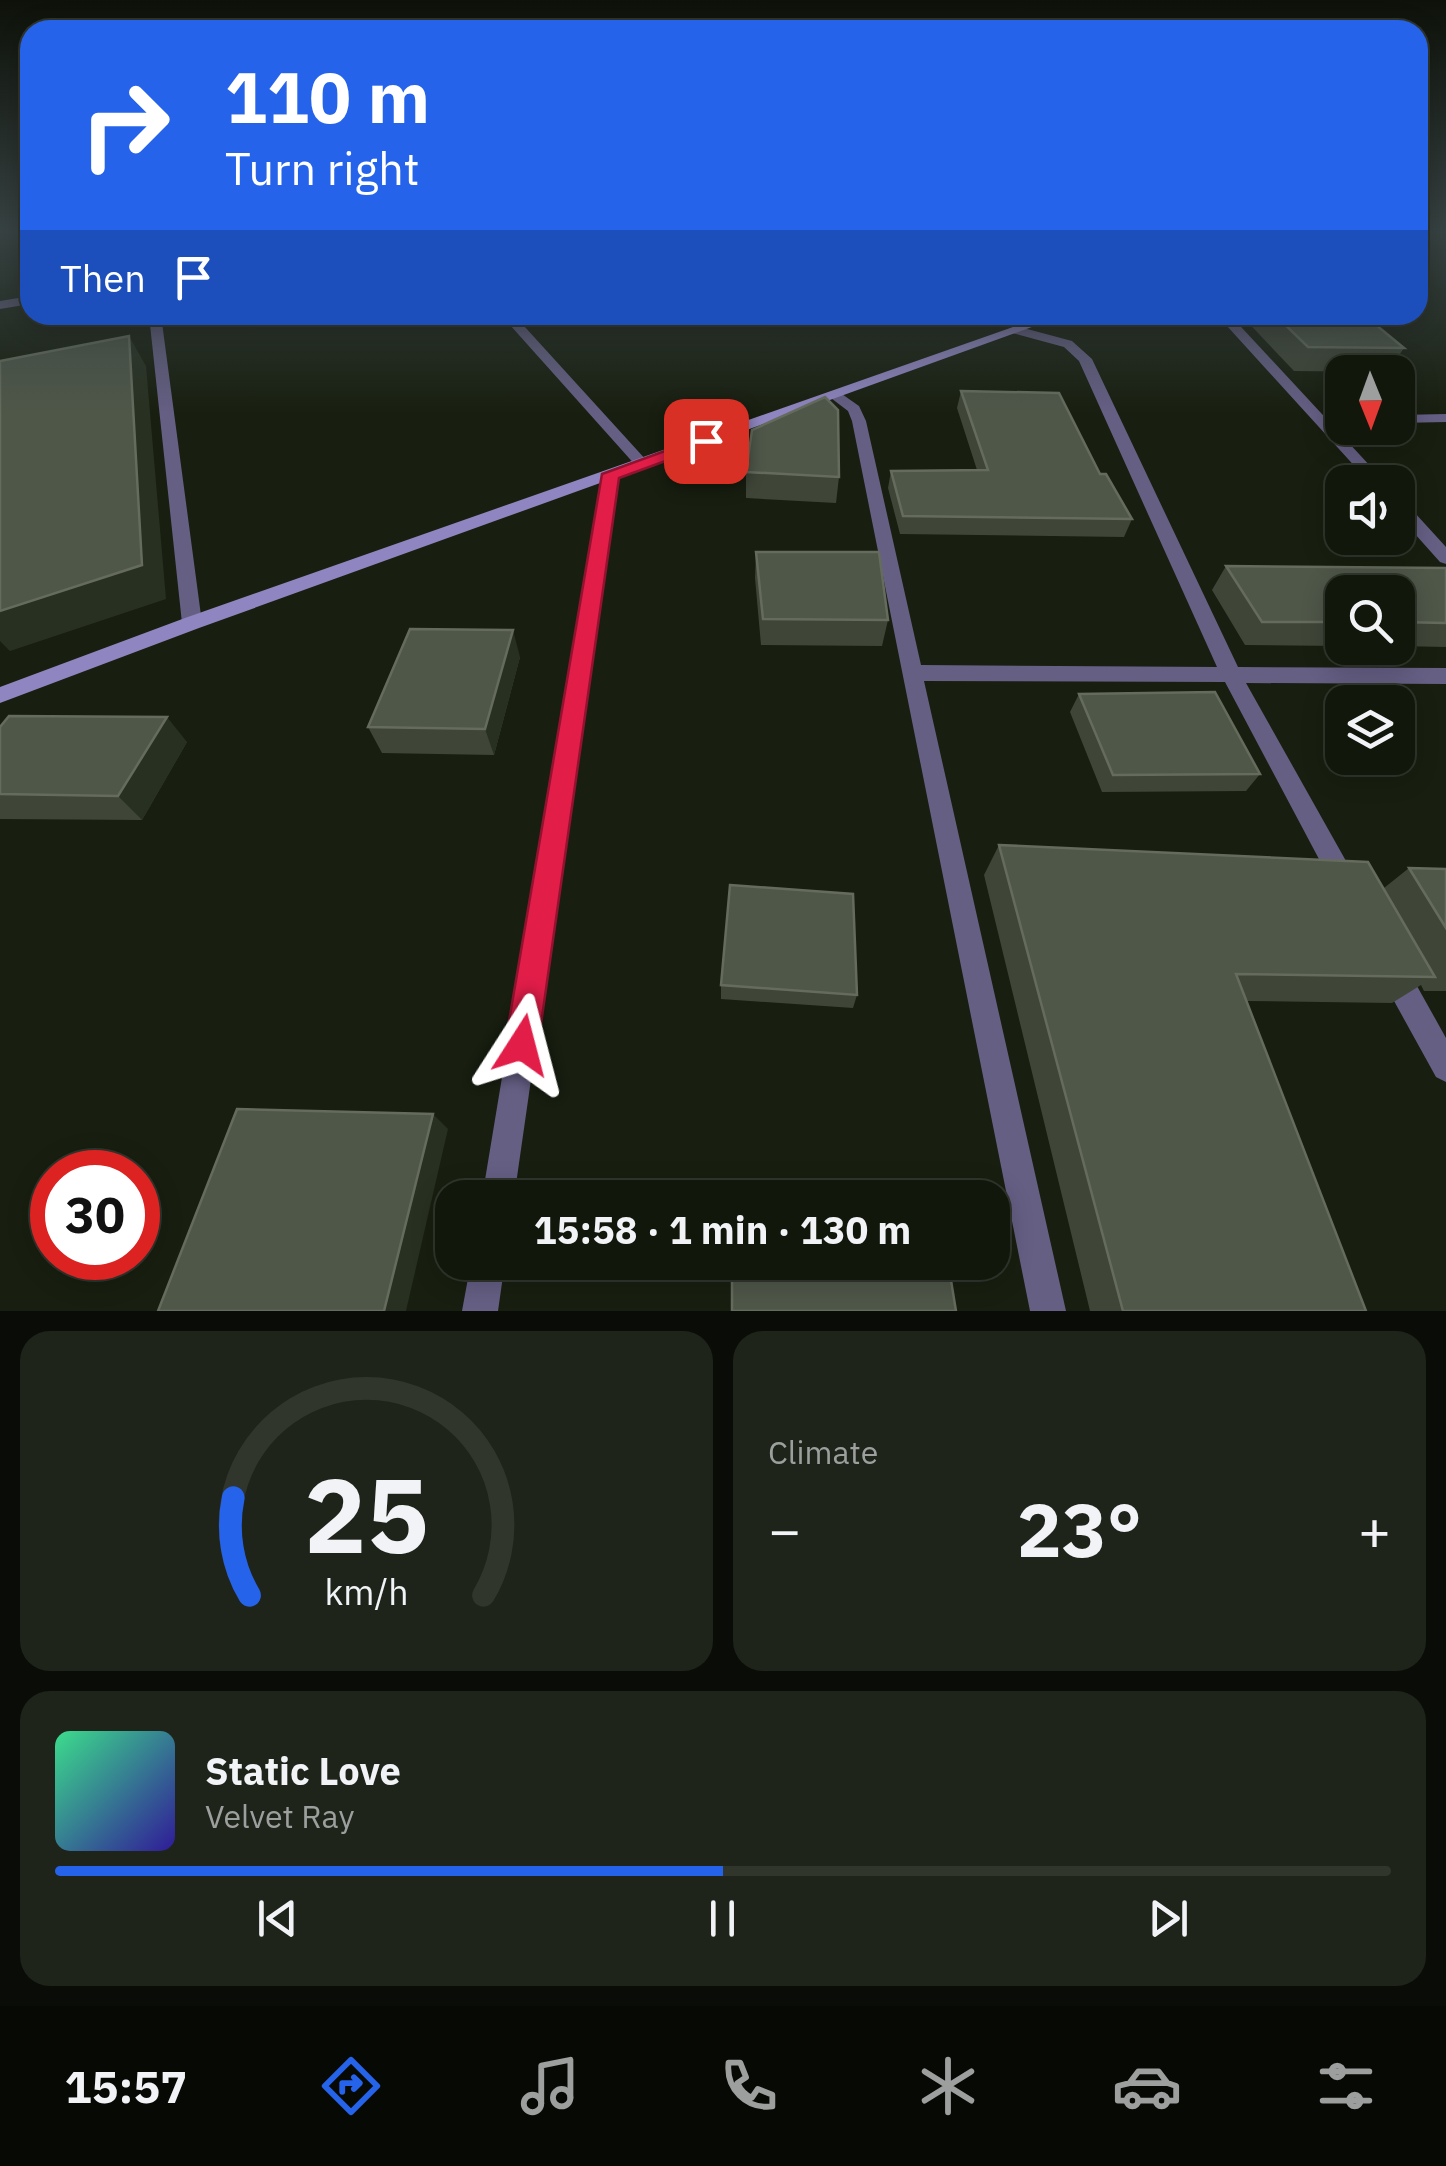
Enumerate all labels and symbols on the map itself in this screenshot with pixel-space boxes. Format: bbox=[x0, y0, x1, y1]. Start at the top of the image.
north arrow bbox=[1325, 355, 1415, 445]
pin bbox=[664, 399, 749, 484]
position arrow bbox=[470, 993, 574, 1097]
speed limit sign: 30 bbox=[30, 1150, 160, 1280]

